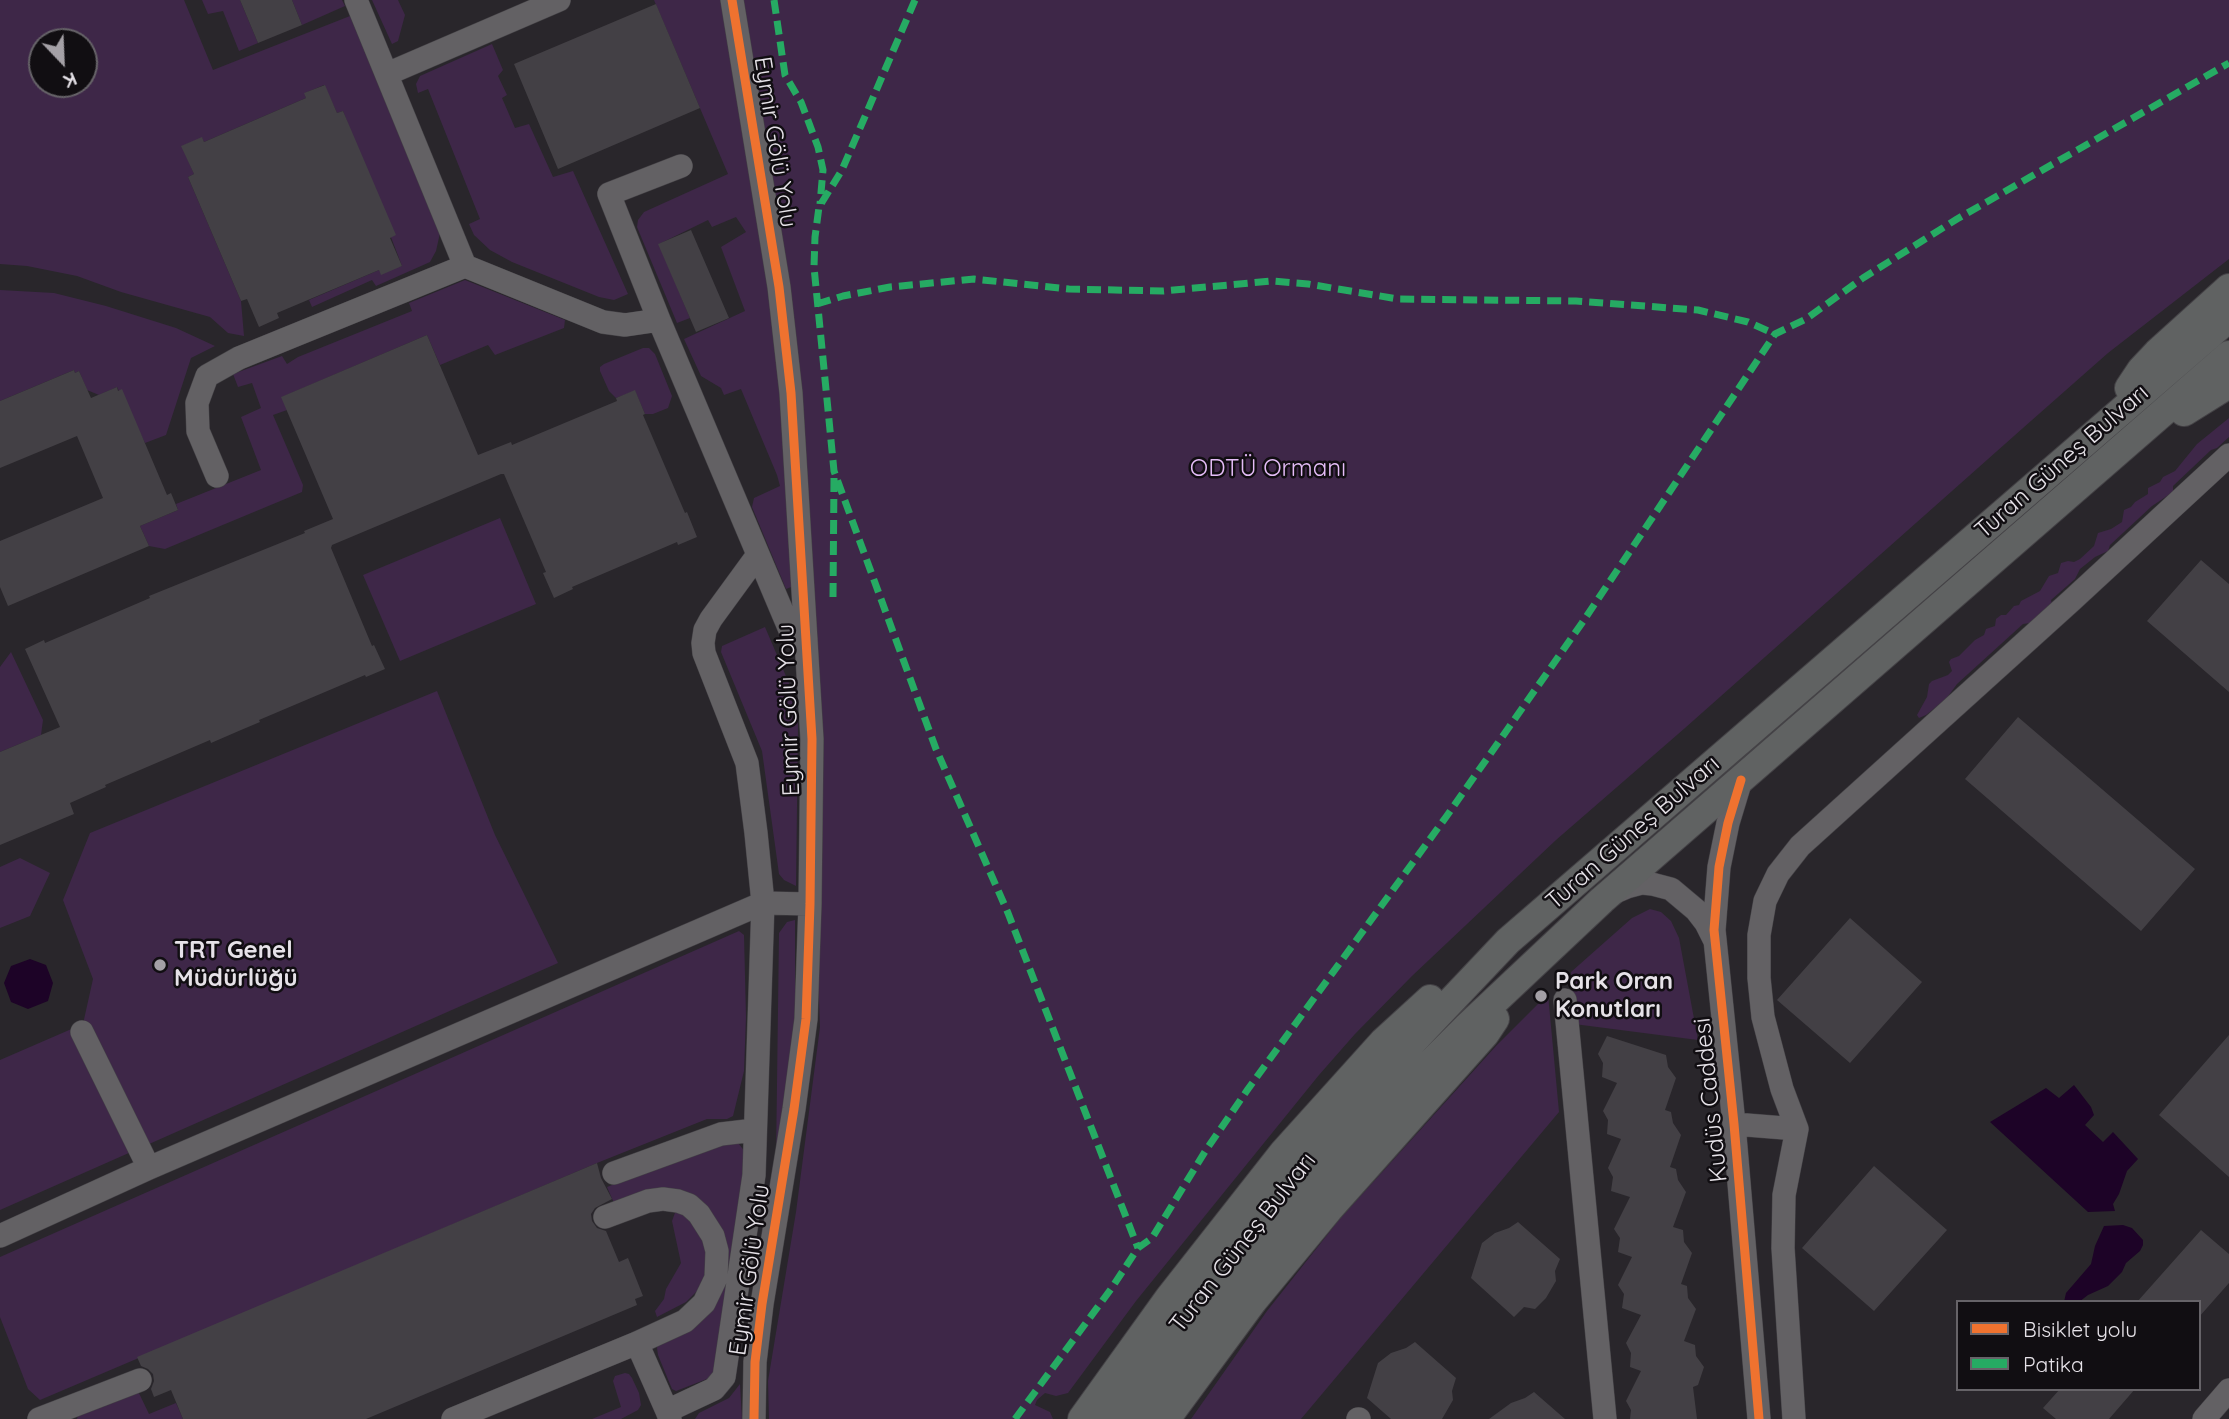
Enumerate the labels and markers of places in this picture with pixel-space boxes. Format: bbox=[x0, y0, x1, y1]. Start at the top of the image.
place label: TRT Genel Müdürlüğü bbox=[174, 937, 298, 993]
marker: TRT Genel Müdürlüğü bbox=[152, 957, 168, 973]
place label: Park Oran Konutları bbox=[1555, 968, 1673, 1024]
marker: Park Oran Konutları bbox=[1533, 988, 1549, 1004]

